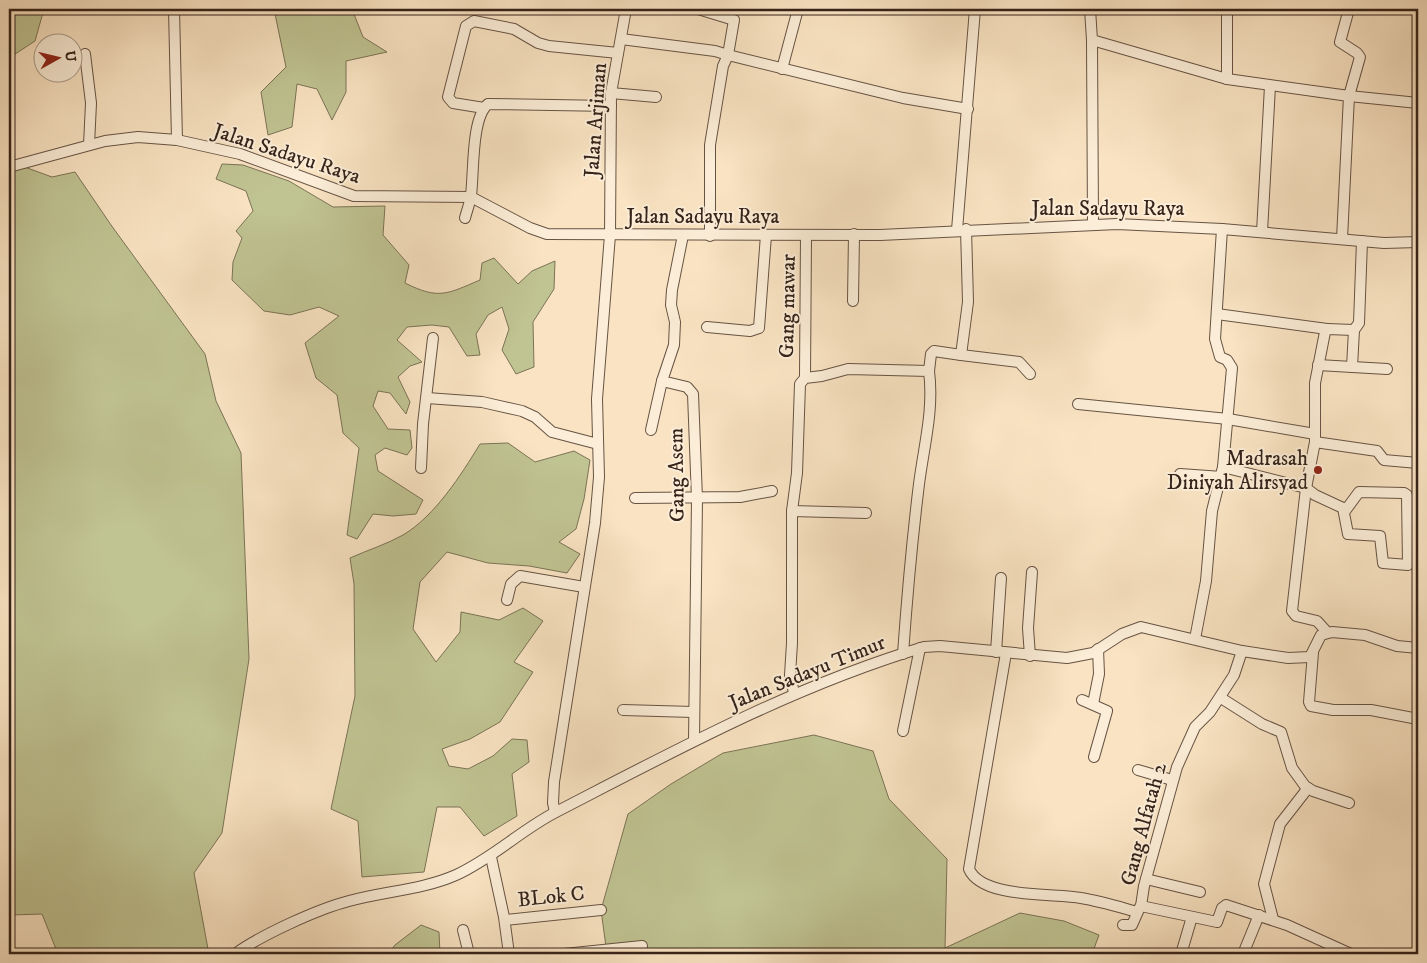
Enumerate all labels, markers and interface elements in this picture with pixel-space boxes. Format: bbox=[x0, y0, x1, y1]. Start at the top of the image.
north arrow bbox=[32, 32, 82, 82]
text: U bbox=[60, 50, 80, 63]
street label: Jalan Arjiman bbox=[579, 62, 613, 180]
street label: Jalan Sadayu Raya bbox=[208, 117, 364, 190]
street label: Jalan Sadayu Raya bbox=[1029, 196, 1185, 222]
street label: Jalan Sadayu Raya bbox=[624, 204, 780, 230]
street label: Gang mawar bbox=[774, 254, 802, 358]
street label: Gang Asem bbox=[663, 427, 691, 522]
place label: Madrasah Diniyah Alirsyad bbox=[1167, 446, 1309, 496]
marker: Madrasah Diniyah Alirsyad bbox=[1312, 464, 1324, 476]
street label: Jalan Sadayu Timur bbox=[724, 630, 889, 717]
street label: Gang Alfatah 2 bbox=[1115, 759, 1173, 889]
street label: BLok C bbox=[516, 881, 586, 913]

